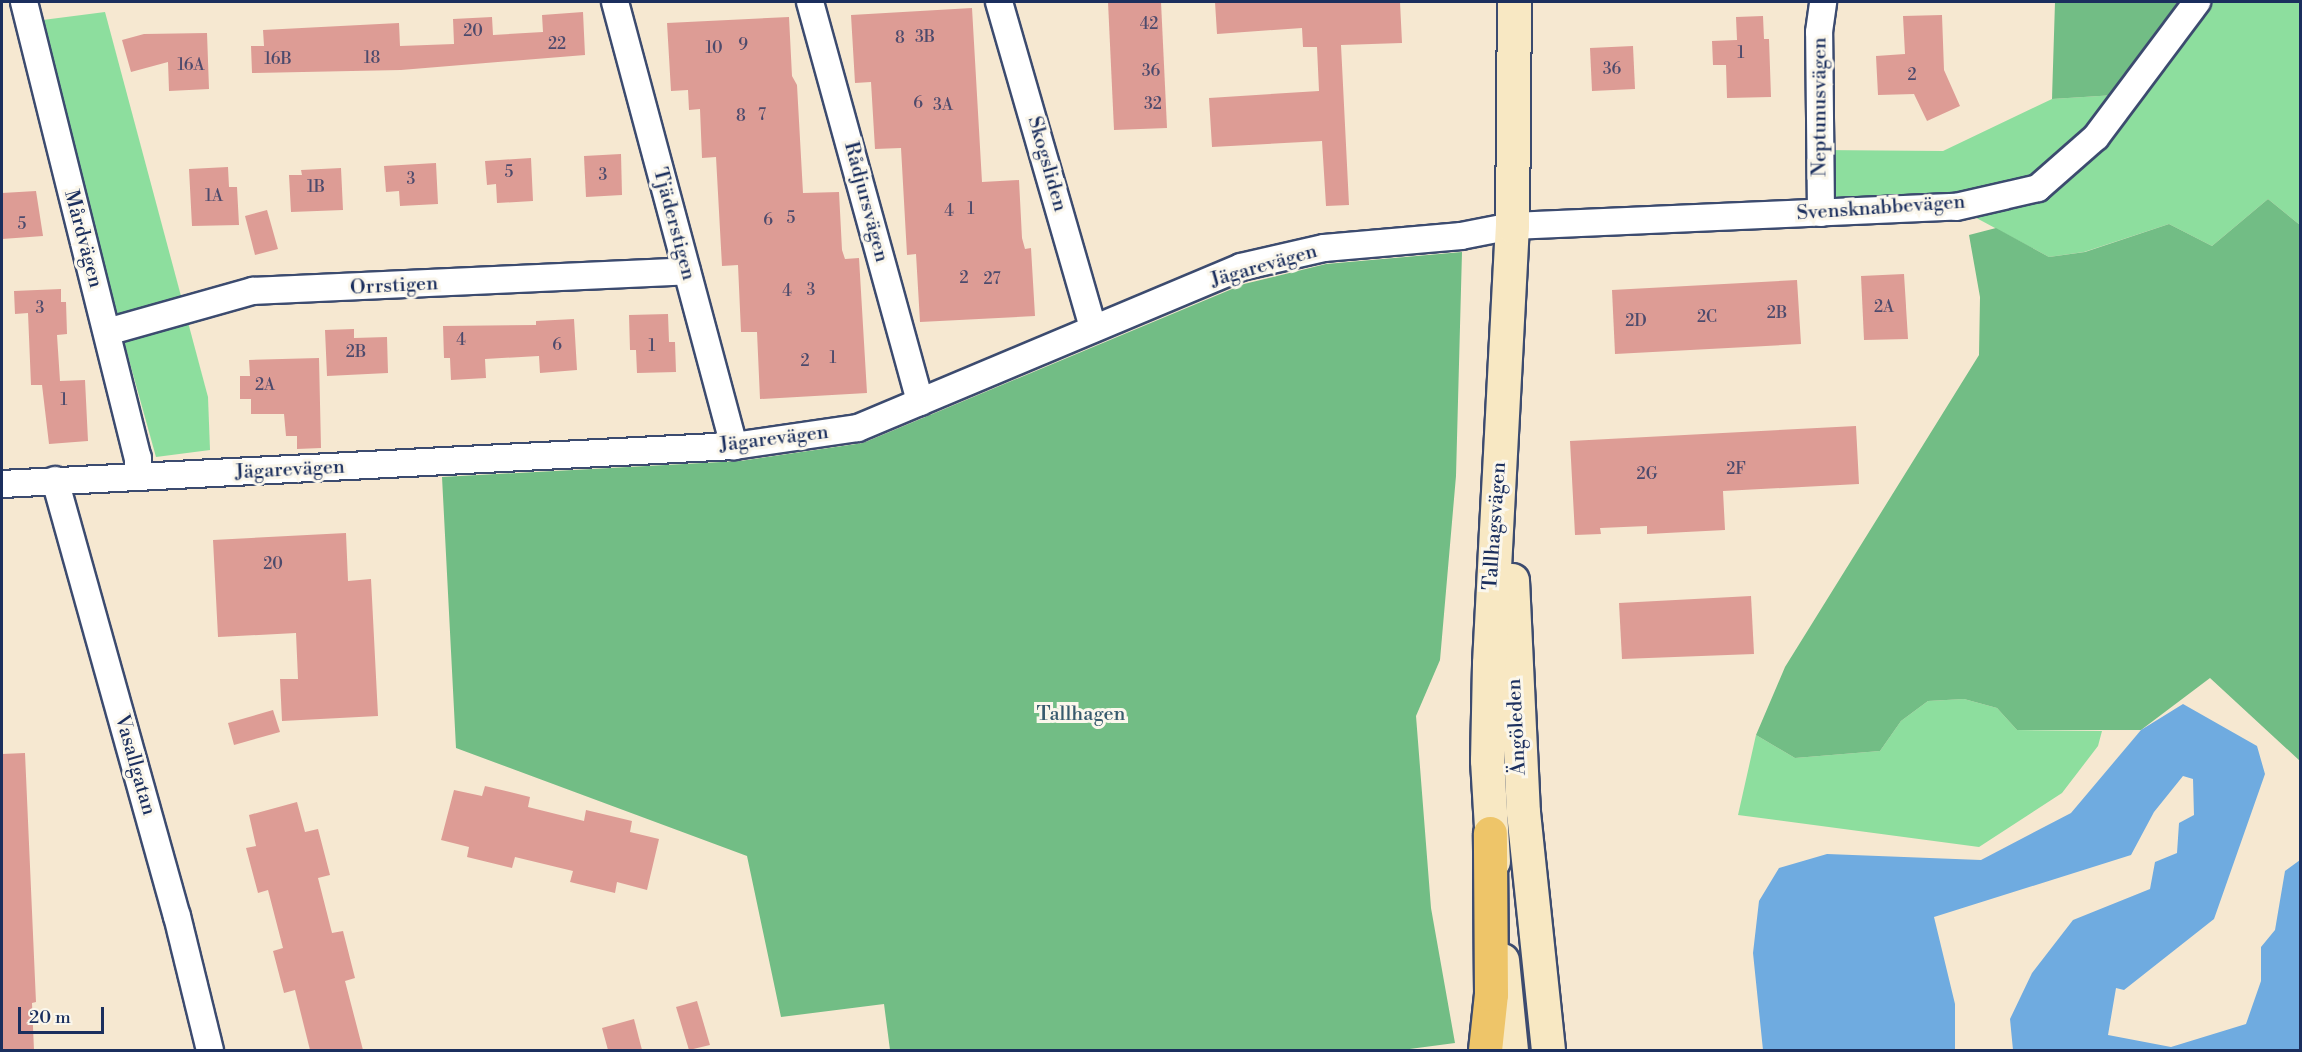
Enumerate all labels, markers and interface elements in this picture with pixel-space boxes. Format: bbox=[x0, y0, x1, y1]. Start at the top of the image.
house number: 42 bbox=[1140, 14, 1158, 34]
house number: 20 bbox=[463, 21, 483, 41]
house number: 3B bbox=[915, 27, 935, 47]
house number: 8 bbox=[895, 28, 905, 48]
house number: 22 bbox=[548, 34, 566, 54]
house number: 9 bbox=[738, 35, 748, 55]
street label: Neptunusvägen bbox=[1808, 37, 1832, 177]
house number: 10 bbox=[706, 38, 722, 58]
house number: 1 bbox=[1738, 43, 1744, 63]
house number: 18 bbox=[364, 48, 380, 68]
house number: 16B bbox=[264, 49, 292, 69]
house number: 16A bbox=[178, 55, 204, 75]
house number: 36 bbox=[1603, 59, 1621, 79]
house number: 36 bbox=[1142, 61, 1160, 81]
house number: 2 bbox=[1907, 65, 1917, 85]
house number: 6 bbox=[913, 93, 923, 113]
house number: 32 bbox=[1144, 94, 1162, 114]
house number: 3A bbox=[933, 95, 953, 115]
house number: 7 bbox=[758, 105, 766, 125]
house number: 8 bbox=[736, 106, 746, 126]
street label: Skogsliden bbox=[1022, 114, 1072, 214]
street label: Rådjursvägen bbox=[838, 139, 894, 265]
house number: 5 bbox=[505, 162, 513, 182]
house number: 3 bbox=[599, 165, 607, 185]
street label: Tjäderstigen bbox=[647, 165, 701, 283]
house number: 3 bbox=[407, 169, 415, 189]
house number: 1B bbox=[307, 177, 325, 197]
house number: 1A bbox=[205, 186, 223, 206]
street label: Mårdvägen bbox=[58, 188, 108, 290]
street label: Svensknabbevägen bbox=[1796, 190, 1966, 226]
house number: 1 bbox=[968, 199, 974, 219]
house number: 4 bbox=[944, 201, 954, 221]
house number: 5 bbox=[787, 208, 795, 228]
house number: 6 bbox=[763, 210, 773, 230]
house number: 5 bbox=[18, 214, 26, 234]
street label: Jägarevägen bbox=[1208, 239, 1320, 293]
house number: 2 bbox=[959, 268, 969, 288]
house number: 27 bbox=[983, 269, 1001, 289]
street label: Orrstigen bbox=[349, 272, 439, 300]
house number: 3 bbox=[807, 280, 815, 300]
house number: 4 bbox=[782, 281, 792, 301]
house number: 2A bbox=[1874, 297, 1894, 317]
house number: 3 bbox=[36, 298, 44, 318]
house number: 2B bbox=[1767, 303, 1787, 323]
house number: 2C bbox=[1697, 307, 1717, 327]
house number: 2D bbox=[1625, 311, 1647, 331]
house number: 4 bbox=[456, 330, 466, 350]
house number: 6 bbox=[552, 335, 562, 355]
house number: 1 bbox=[649, 336, 655, 356]
house number: 2B bbox=[346, 342, 366, 362]
house number: 1 bbox=[830, 348, 836, 368]
house number: 2 bbox=[800, 351, 810, 371]
house number: 2A bbox=[255, 375, 275, 395]
house number: 1 bbox=[61, 390, 67, 410]
street label: Jägarevägen bbox=[718, 420, 830, 458]
street label: Jägarevägen bbox=[235, 455, 345, 485]
house number: 2F bbox=[1726, 459, 1746, 479]
street label: Tallhagsvägen bbox=[1479, 461, 1511, 591]
house number: 2G bbox=[1637, 464, 1657, 484]
house number: 20 bbox=[263, 554, 283, 574]
street label: Ängöleden bbox=[1502, 678, 1532, 776]
park label: Tallhagen bbox=[1036, 702, 1126, 726]
street label: Vasallgatan bbox=[109, 712, 161, 818]
scale bar bbox=[21, 995, 106, 1033]
text: 20 m bbox=[29, 1006, 71, 1029]

